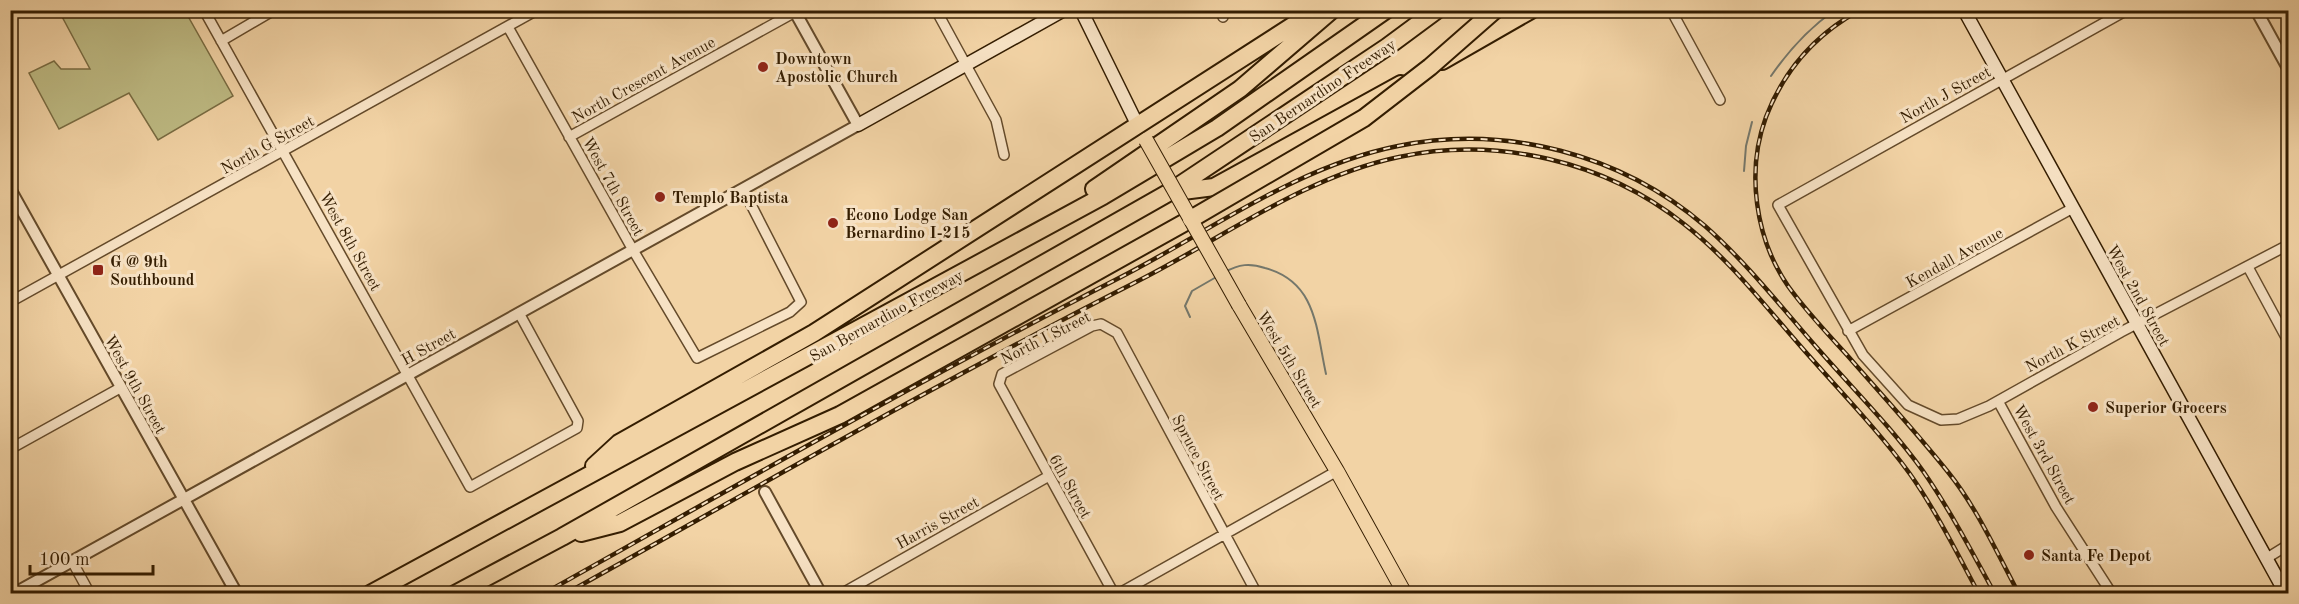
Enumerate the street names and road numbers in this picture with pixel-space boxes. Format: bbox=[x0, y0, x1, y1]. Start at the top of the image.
street label: North Crescent Avenue bbox=[570, 35, 718, 127]
street label: San Bernardino Freeway bbox=[1247, 36, 1400, 147]
street label: North J Street bbox=[1898, 64, 1994, 127]
street label: North G Street bbox=[219, 113, 318, 178]
street label: West 7th Street bbox=[578, 135, 646, 239]
street label: West 8th Street bbox=[315, 190, 383, 294]
street label: Kendall Avenue bbox=[1904, 226, 2006, 292]
street label: West 2nd Street bbox=[2103, 243, 2172, 350]
street label: San Bernardino Freeway bbox=[807, 268, 967, 366]
street label: North I Street bbox=[998, 309, 1094, 368]
street label: West 5th Street bbox=[1253, 309, 1324, 412]
street label: North K Street bbox=[2023, 313, 2123, 376]
street label: H Street bbox=[399, 326, 459, 369]
street label: West 9th Street bbox=[100, 333, 168, 437]
street label: West 3rd Street bbox=[2009, 403, 2077, 508]
street label: Spruce Street bbox=[1168, 412, 1227, 504]
street label: 6th Street bbox=[1045, 452, 1094, 522]
street label: Harris Street bbox=[894, 494, 982, 553]

